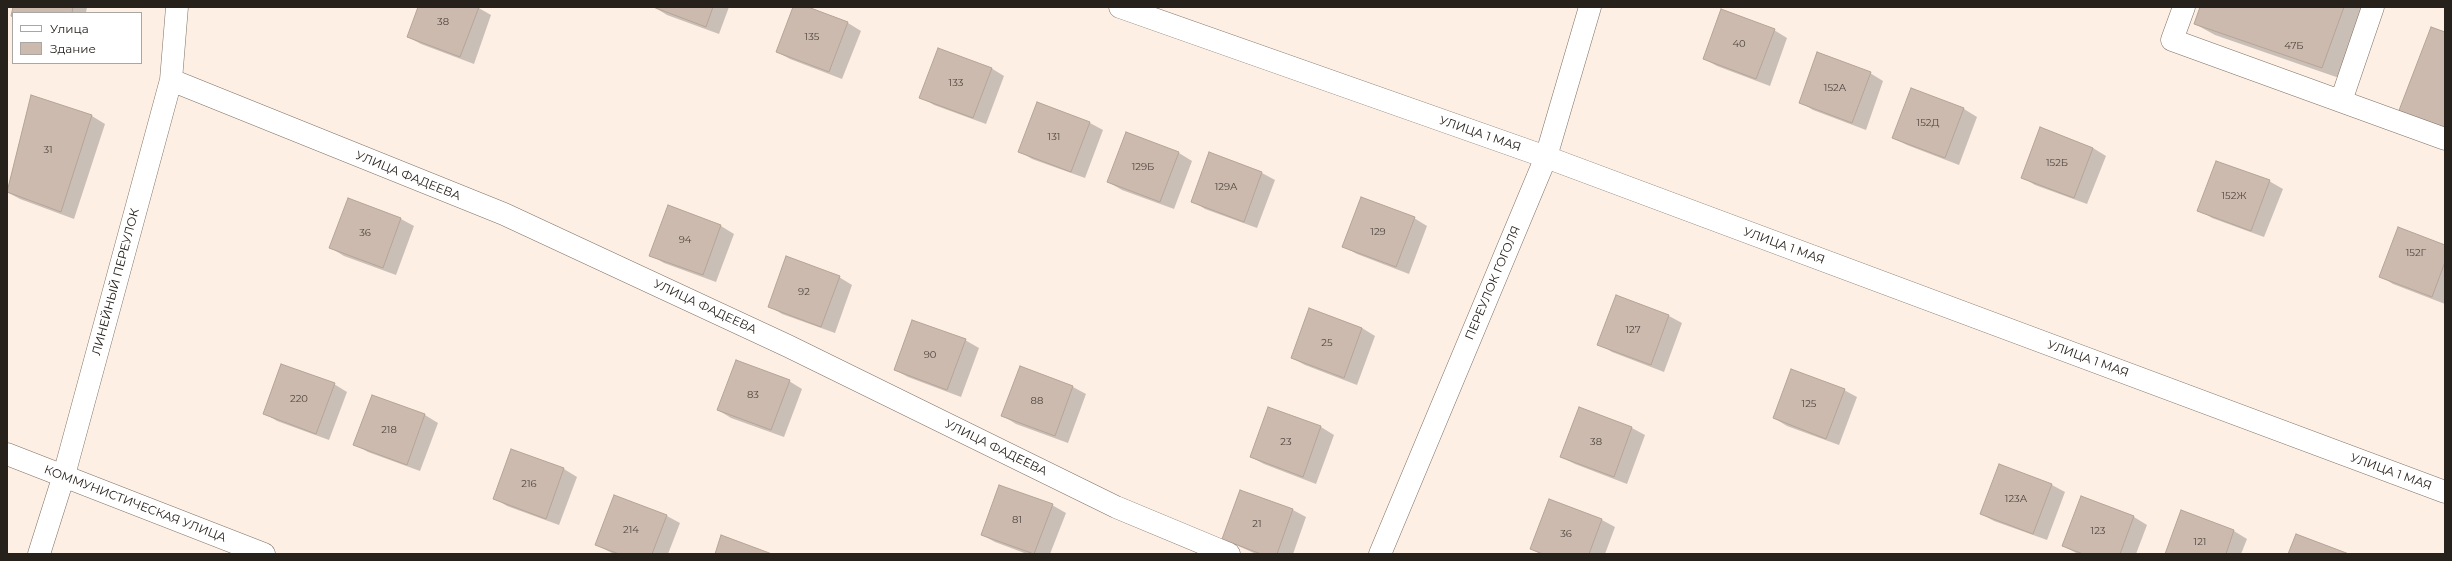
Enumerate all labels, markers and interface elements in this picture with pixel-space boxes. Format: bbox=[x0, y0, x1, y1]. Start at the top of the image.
legend bbox=[12, 12, 142, 64]
house number: 38 bbox=[437, 16, 449, 28]
text: Улица bbox=[50, 21, 89, 36]
house number: 135 bbox=[805, 31, 819, 43]
house number: 40 bbox=[1732, 38, 1746, 50]
house number: 47Б bbox=[2284, 40, 2304, 52]
text: Здание bbox=[50, 41, 96, 56]
house number: 133 bbox=[949, 77, 963, 89]
house number: 152А bbox=[1824, 82, 1846, 94]
street label: УЛИЦА 1 МАЯ bbox=[1437, 113, 1523, 155]
house number: 152Д bbox=[1917, 117, 1939, 129]
house number: 131 bbox=[1048, 131, 1060, 143]
house number: 31 bbox=[43, 144, 53, 156]
street label: УЛИЦА ФАДЕЕВА bbox=[353, 148, 463, 204]
house number: 152Б bbox=[2046, 157, 2068, 169]
house number: 129Б bbox=[1132, 161, 1154, 173]
house number: 129А bbox=[1215, 181, 1237, 193]
house number: 152Ж bbox=[2221, 190, 2247, 202]
street label: ЛИНЕЙНЫЙ ПЕРЕУЛОК bbox=[89, 207, 143, 357]
street label: ПЕРЕУЛОК ГОГОЛЯ bbox=[1462, 224, 1524, 342]
street label: УЛИЦА 1 МАЯ bbox=[1741, 225, 1827, 267]
house number: 129 bbox=[1370, 226, 1386, 238]
house number: 36 bbox=[359, 227, 371, 239]
house number: 94 bbox=[679, 234, 691, 246]
house number: 152Г bbox=[2406, 247, 2426, 259]
street label: УЛИЦА ФАДЕЕВА bbox=[651, 277, 759, 337]
house number: 92 bbox=[798, 286, 810, 298]
house number: 127 bbox=[1625, 324, 1641, 336]
house number: 25 bbox=[1321, 337, 1333, 349]
street label: УЛИЦА 1 МАЯ bbox=[2045, 338, 2131, 380]
house number: 90 bbox=[924, 349, 936, 361]
house number: 83 bbox=[747, 389, 759, 401]
house number: 220 bbox=[290, 393, 308, 405]
house number: 88 bbox=[1031, 395, 1043, 407]
house number: 125 bbox=[1802, 398, 1816, 410]
street label: УЛИЦА ФАДЕЕВА bbox=[942, 417, 1050, 479]
house number: 218 bbox=[381, 424, 397, 436]
house number: 23 bbox=[1280, 436, 1292, 448]
house number: 38 bbox=[1590, 436, 1602, 448]
street label: УЛИЦА 1 МАЯ bbox=[2348, 451, 2434, 493]
street label: КОММУНИСТИЧЕСКАЯ УЛИЦА bbox=[42, 463, 228, 545]
house number: 216 bbox=[521, 478, 537, 490]
house number: 123А bbox=[2005, 493, 2027, 505]
house number: 81 bbox=[1012, 514, 1022, 526]
house number: 21 bbox=[1252, 518, 1262, 530]
house number: 214 bbox=[623, 524, 639, 536]
house number: 123 bbox=[2091, 525, 2105, 537]
house number: 36 bbox=[1560, 528, 1572, 540]
house number: 121 bbox=[2194, 536, 2206, 548]

